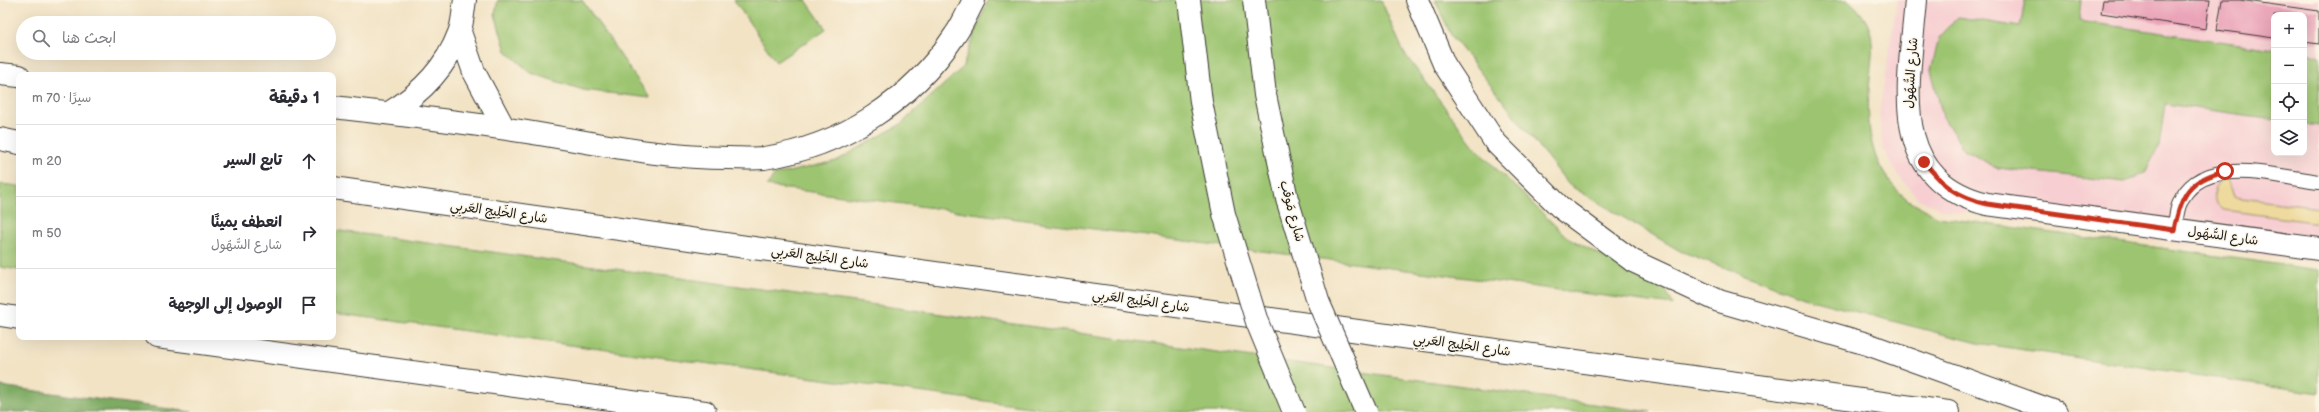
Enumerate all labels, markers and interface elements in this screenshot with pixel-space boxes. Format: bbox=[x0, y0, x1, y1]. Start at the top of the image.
map controls bbox=[2271, 12, 2307, 156]
button: + bbox=[2271, 12, 2307, 48]
search box bbox=[16, 16, 336, 60]
icon: search bbox=[30, 27, 52, 49]
text: ابحث هنا bbox=[62, 29, 116, 48]
street label: شارع السُّهُول bbox=[1901, 37, 1922, 109]
button: − bbox=[2271, 48, 2307, 84]
button: locate bbox=[2271, 84, 2307, 120]
text: 1 دقيقة bbox=[269, 88, 320, 108]
text: سيرًا · 70 m bbox=[32, 90, 91, 106]
button: layers bbox=[2271, 120, 2307, 156]
icon: ahead bbox=[298, 150, 320, 172]
text: تابع السير bbox=[224, 151, 282, 170]
text: 20 m bbox=[32, 153, 62, 169]
route end bbox=[1915, 153, 1933, 171]
route start bbox=[2216, 162, 2234, 180]
street label: شارع مَوقب bbox=[1275, 179, 1308, 244]
street label: شارع الخَلِيج العَربِي bbox=[449, 197, 549, 230]
text: انعطف يمينًا bbox=[211, 213, 282, 232]
icon: right bbox=[298, 222, 320, 244]
street label: شارع السُّهُول bbox=[2187, 223, 2259, 250]
text: 50 m bbox=[32, 225, 61, 241]
text: شارع السُّهُول bbox=[211, 237, 282, 253]
street label: شارع الخَلِيج العَربِي bbox=[770, 242, 870, 275]
street label: شارع الخَلِيج العَربِي bbox=[1091, 286, 1191, 319]
icon: arrive bbox=[298, 294, 320, 316]
text: الوصول إلى الوجهة bbox=[168, 295, 282, 314]
street label: شارع الخَلِيج العَربِي bbox=[1412, 330, 1512, 363]

